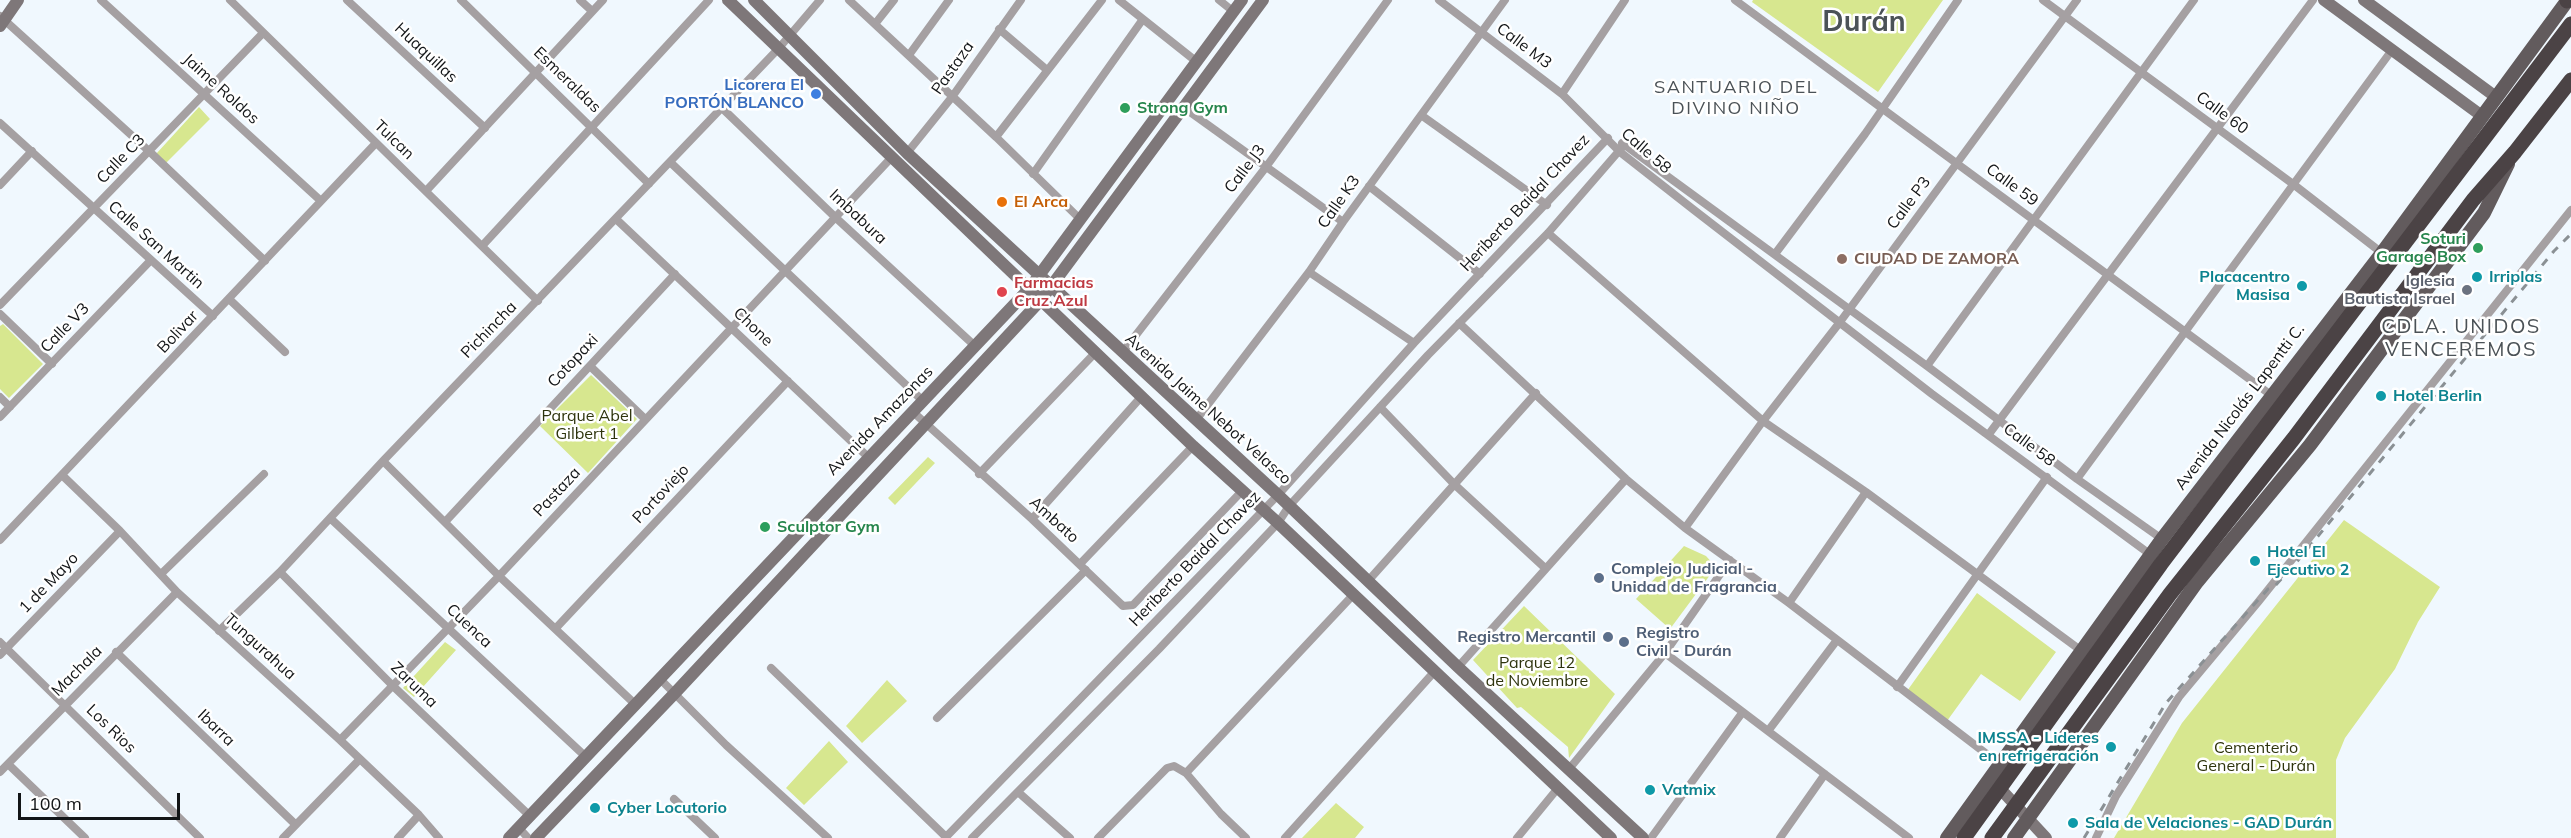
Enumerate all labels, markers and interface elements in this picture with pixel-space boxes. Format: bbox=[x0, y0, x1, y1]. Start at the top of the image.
district label: Durán bbox=[1822, 6, 1906, 40]
street label: Huaquillas bbox=[391, 19, 461, 87]
street label: Calle M3 bbox=[1493, 19, 1555, 73]
street label: Pastaza bbox=[928, 38, 978, 98]
street label: Esmeraldas bbox=[529, 43, 605, 117]
street label: Jaime Roldos bbox=[179, 50, 263, 128]
place label: Licorera El PORTÓN BLANCO bbox=[665, 75, 804, 113]
district label: SANTUARIO DEL DIVINO NIÑO bbox=[1654, 77, 1818, 119]
marker: Licorera El PORTÓN BLANCO bbox=[809, 87, 823, 101]
street label: Calle 60 bbox=[2192, 88, 2252, 138]
place label: Strong Gym bbox=[1137, 98, 1228, 118]
marker: Strong Gym bbox=[1118, 101, 1132, 115]
street label: Tulcan bbox=[370, 116, 418, 164]
street label: Calle 58 bbox=[1617, 124, 1675, 178]
street label: Calle C3 bbox=[93, 130, 149, 188]
street label: Heriberto Baidal Chavez bbox=[1456, 130, 1594, 276]
street label: Calle J3 bbox=[1221, 141, 1269, 197]
street label: Calle 59 bbox=[1982, 160, 2042, 210]
street label: Calle K3 bbox=[1314, 172, 1364, 232]
street label: Calle P3 bbox=[1883, 173, 1935, 233]
street label: Imbabura bbox=[825, 186, 891, 248]
place label: El Arca bbox=[1014, 192, 1068, 212]
marker: El Arca bbox=[995, 195, 1009, 209]
street label: Calle San Martin bbox=[104, 197, 208, 293]
place label: Soturi Garage Box bbox=[2376, 229, 2466, 267]
marker: Soturi Garage Box bbox=[2471, 241, 2485, 255]
place label: CIUDAD DE ZAMORA bbox=[1854, 249, 2019, 269]
marker: CIUDAD DE ZAMORA bbox=[1835, 252, 1849, 266]
place label: Placacentro Masisa bbox=[2199, 267, 2290, 305]
place label: Irriplas bbox=[2489, 267, 2542, 287]
marker: Irriplas bbox=[2470, 270, 2484, 284]
place label: Iglesia Bautista Israel bbox=[2344, 271, 2455, 309]
place label: Farmacias Cruz Azul bbox=[1014, 273, 1094, 311]
marker: Placacentro Masisa bbox=[2295, 279, 2309, 293]
marker: Iglesia Bautista Israel bbox=[2460, 283, 2474, 297]
marker: Farmacias Cruz Azul bbox=[995, 285, 1009, 299]
street label: Pichincha bbox=[457, 298, 521, 362]
street label: Calle V3 bbox=[37, 299, 93, 357]
street label: Chone bbox=[729, 304, 777, 350]
street label: Bolivar bbox=[153, 307, 203, 357]
district label: CDLA. UNIDOS VENCEREMOS bbox=[2381, 315, 2541, 362]
street label: Avenida Nicolás Lapentti C. bbox=[2171, 320, 2309, 494]
street label: Avenida Jaime Nebot Velasco bbox=[1121, 329, 1295, 489]
street label: Cotopaxi bbox=[544, 330, 602, 392]
street label: Avenida Amazonas bbox=[823, 362, 937, 480]
place label: Hotel Berlin bbox=[2393, 386, 2482, 406]
marker: Hotel Berlin bbox=[2374, 389, 2388, 403]
park label: Parque Abel Gilbert 1 bbox=[542, 406, 632, 444]
street label: Calle 58 bbox=[1999, 419, 2059, 471]
street label: Portoviejo bbox=[629, 460, 693, 528]
street label: Pastaza bbox=[529, 463, 585, 521]
street label: Heriberto Baidal Chavez bbox=[1125, 487, 1265, 631]
street label: Ambato bbox=[1025, 493, 1083, 547]
place label: Sculptor Gym bbox=[777, 517, 880, 537]
marker: Sculptor Gym bbox=[758, 520, 772, 534]
place label: Hotel El Ejecutivo 2 bbox=[2267, 542, 2349, 580]
street label: 1 de Mayo bbox=[15, 549, 83, 617]
marker: Hotel El Ejecutivo 2 bbox=[2248, 554, 2262, 568]
place label: Complejo Judicial - Unidad de Fragrancia bbox=[1611, 559, 1777, 597]
marker: Complejo Judicial - Unidad de Fragrancia bbox=[1592, 571, 1606, 585]
street label: Cuenca bbox=[442, 600, 496, 652]
street label: Tungurahua bbox=[220, 610, 300, 684]
place label: Registro Civil - Durán bbox=[1636, 623, 1732, 661]
place label: Registro Mercantil bbox=[1457, 627, 1596, 647]
marker: Registro Mercantil bbox=[1601, 630, 1615, 644]
marker: Registro Civil - Durán bbox=[1617, 635, 1631, 649]
street label: Machala bbox=[48, 642, 106, 700]
park label: Parque 12 de Noviembre bbox=[1486, 653, 1588, 691]
street label: Zaruma bbox=[387, 658, 441, 712]
street label: Los Rios bbox=[82, 701, 140, 757]
street label: Ibarra bbox=[193, 706, 239, 750]
place label: IMSSA - Lideres en refrigeración bbox=[1977, 728, 2099, 766]
park label: Cementerio General - Durán bbox=[2197, 738, 2315, 776]
marker: IMSSA - Lideres en refrigeración bbox=[2104, 740, 2118, 754]
place label: Vatmix bbox=[1662, 780, 1716, 800]
scale bar bbox=[21, 781, 183, 819]
marker: Vatmix bbox=[1643, 783, 1657, 797]
text: 100 m bbox=[29, 792, 82, 815]
place label: Cyber Locutorio bbox=[607, 798, 727, 818]
marker: Cyber Locutorio bbox=[588, 801, 602, 815]
place label: Sala de Velaciones - GAD Durán bbox=[2085, 813, 2332, 833]
marker: Sala de Velaciones - GAD Durán bbox=[2066, 816, 2080, 830]

